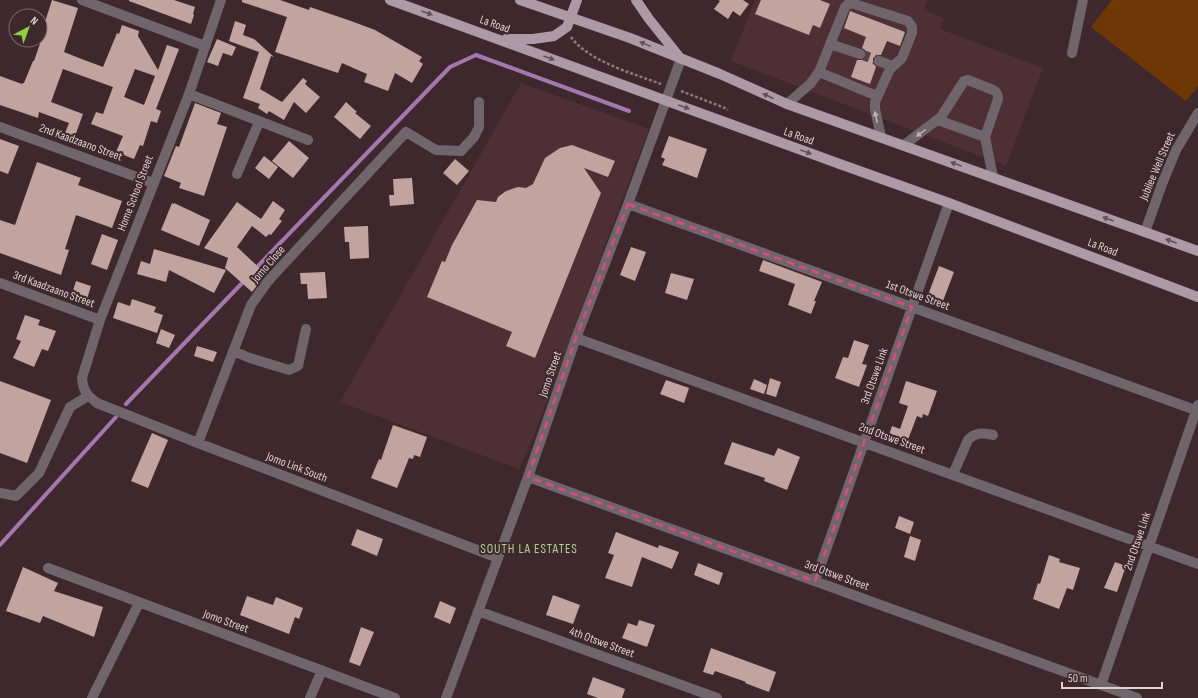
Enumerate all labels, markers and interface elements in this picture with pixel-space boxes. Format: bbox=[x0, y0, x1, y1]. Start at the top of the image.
north arrow bbox=[8, 8, 48, 48]
one-way arrow bbox=[421, 11, 433, 17]
street label: La Road bbox=[478, 12, 512, 37]
text: N bbox=[28, 14, 41, 28]
one-way arrow bbox=[638, 41, 650, 47]
one-way arrow bbox=[544, 55, 556, 61]
one-way arrow bbox=[762, 92, 774, 99]
one-way arrow bbox=[679, 105, 691, 111]
one-way arrow bbox=[873, 110, 879, 123]
street label: 2nd Kaadzaano Street bbox=[37, 120, 125, 165]
street label: La Road bbox=[782, 124, 816, 149]
one-way arrow bbox=[915, 129, 926, 137]
street label: Jubilee Well Street bbox=[1136, 130, 1179, 203]
one-way arrow bbox=[801, 150, 813, 156]
street label: Home School Street bbox=[114, 153, 157, 233]
one-way arrow bbox=[949, 161, 961, 167]
one-way arrow bbox=[1102, 215, 1114, 221]
street label: La Road bbox=[1086, 235, 1120, 260]
one-way arrow bbox=[1165, 238, 1177, 244]
street label: Jomo Close bbox=[248, 243, 289, 287]
street label: 3rd Kaadzaano Street bbox=[11, 268, 97, 311]
street label: 1st Otswe Street bbox=[884, 277, 952, 314]
street label: 3rd Otswe Link bbox=[857, 346, 892, 406]
street label: Jomo Street bbox=[535, 349, 565, 400]
street label: 2nd Otswe Street bbox=[857, 420, 927, 458]
street label: Jomo Link South bbox=[263, 449, 330, 486]
street label: 2nd Otswe Link bbox=[1121, 510, 1155, 572]
district label: SOUTH LA ESTATES bbox=[480, 541, 578, 557]
street label: 3rd Otswe Street bbox=[802, 557, 872, 594]
street label: Jomo Street bbox=[200, 606, 251, 637]
street label: 4th Otswe Street bbox=[567, 624, 637, 661]
scale bar bbox=[1062, 664, 1162, 690]
text: 50 m bbox=[1068, 671, 1088, 686]

